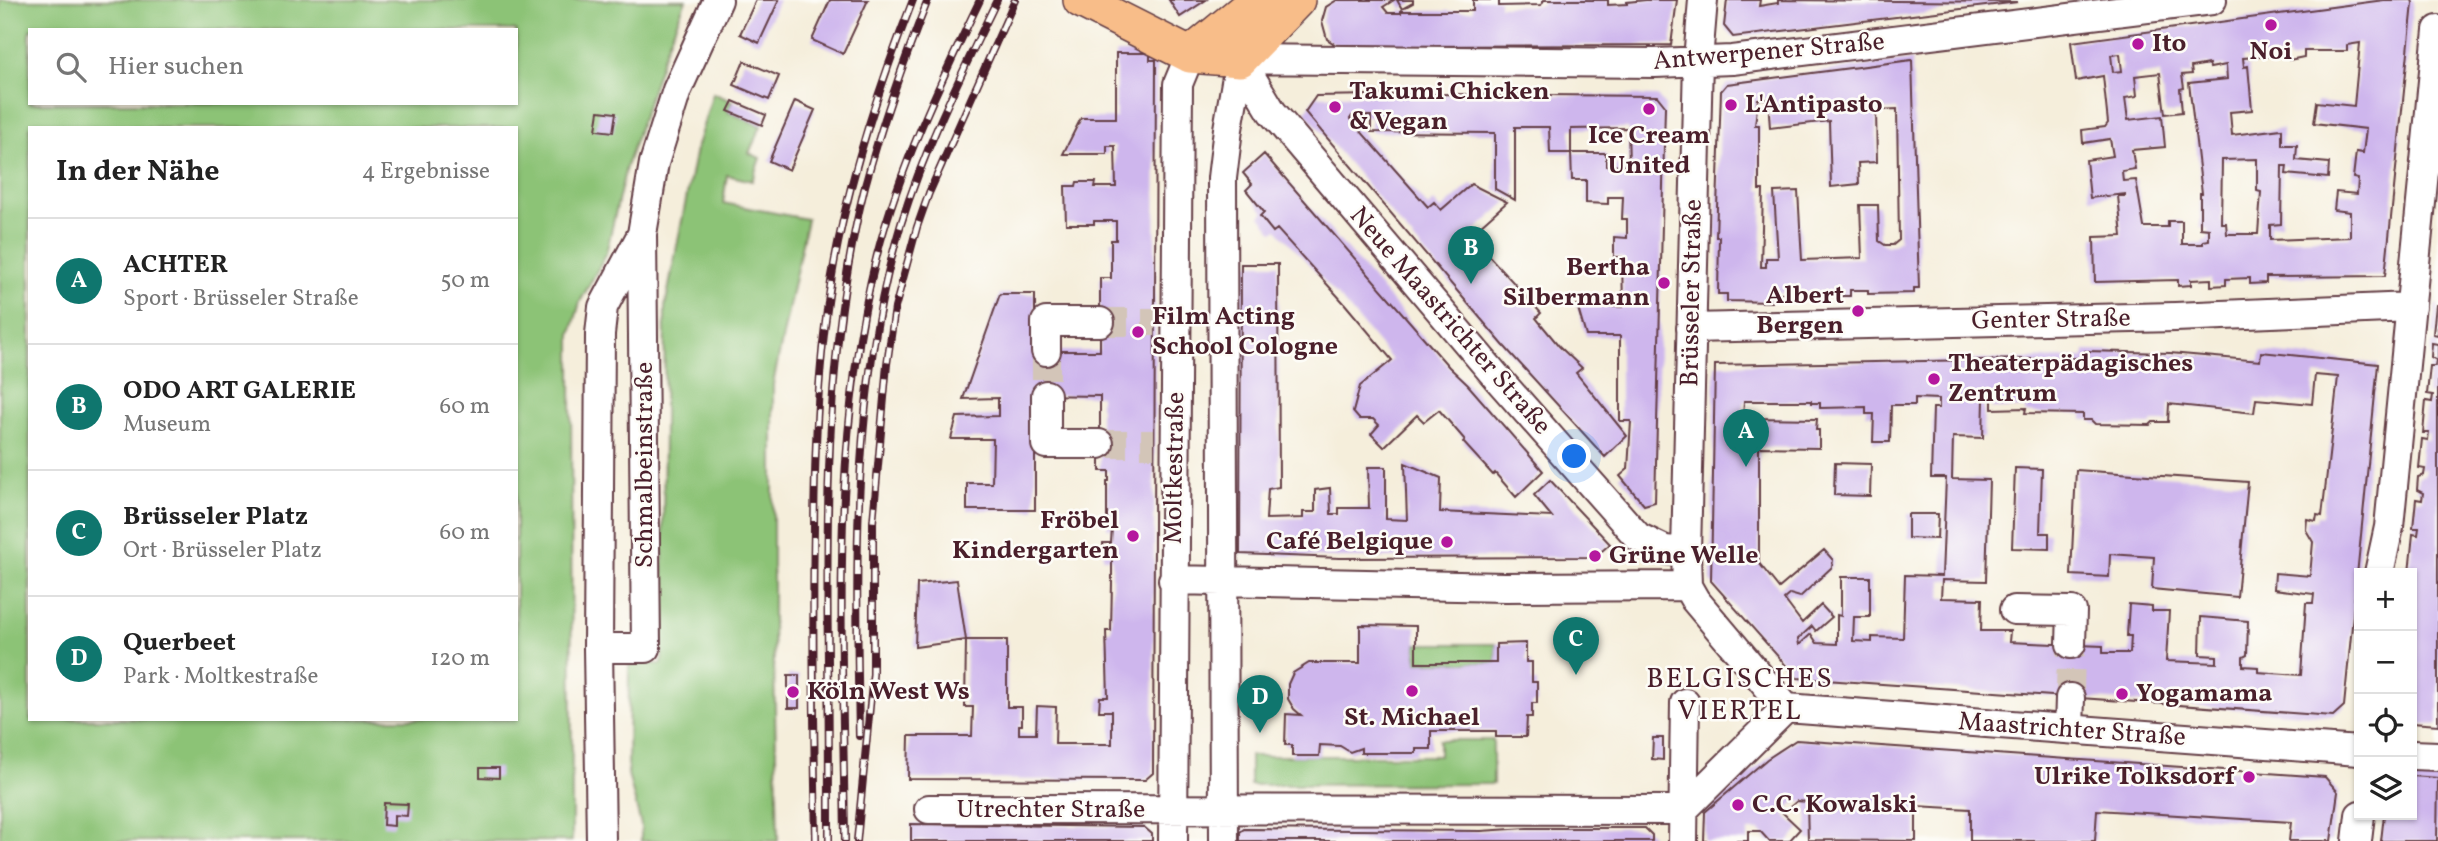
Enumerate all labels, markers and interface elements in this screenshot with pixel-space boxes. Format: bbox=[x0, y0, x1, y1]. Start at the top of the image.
marker: Noi bbox=[2263, 17, 2279, 33]
street label: Antwerpener Straße bbox=[1652, 24, 1886, 80]
place label: Ito bbox=[2152, 26, 2186, 62]
search box bbox=[28, 28, 518, 105]
place label: Noi bbox=[2250, 34, 2292, 70]
marker: Ito bbox=[2130, 36, 2146, 52]
icon: search bbox=[52, 48, 90, 86]
text: Hier suchen bbox=[108, 49, 244, 85]
place label: Takumi Chicken & Vegan bbox=[1349, 74, 1550, 140]
place label: L'Antipasto bbox=[1745, 87, 1883, 123]
marker: L'Antipasto bbox=[1723, 97, 1739, 113]
marker: Takumi Chicken & Vegan bbox=[1327, 99, 1343, 115]
marker: Ice Cream United bbox=[1641, 101, 1657, 117]
place label: Ice Cream United bbox=[1588, 118, 1710, 184]
text: In der Nähe bbox=[56, 151, 220, 193]
text: 4 Ergebnisse bbox=[362, 156, 490, 188]
street label: Neue Maastrichter Straße bbox=[1341, 199, 1559, 443]
street label: Brüsseler Straße bbox=[1672, 199, 1712, 387]
pin: B bbox=[1448, 226, 1494, 284]
text: ACHTER bbox=[123, 247, 228, 283]
place label: Bertha Silbermann bbox=[1503, 250, 1650, 316]
text: A bbox=[71, 265, 87, 297]
text: 50 m bbox=[441, 265, 490, 297]
marker: Bertha Silbermann bbox=[1656, 275, 1672, 291]
place label: Albert Bergen bbox=[1756, 278, 1844, 344]
text: Sport · Brüsseler Straße bbox=[123, 283, 359, 315]
place label: Film Acting School Cologne bbox=[1152, 299, 1338, 365]
street label: Genter Straße bbox=[1971, 301, 2131, 339]
marker: Albert Bergen bbox=[1850, 303, 1866, 319]
marker: Film Acting School Cologne bbox=[1130, 324, 1146, 340]
place label: Theaterpädagisches Zentrum bbox=[1948, 346, 2193, 412]
street label: Schmalbeinstraße bbox=[627, 362, 663, 568]
marker: Theaterpädagisches Zentrum bbox=[1926, 371, 1942, 387]
text: ODO ART GALERIE bbox=[123, 373, 356, 409]
text: B bbox=[71, 391, 87, 423]
text: 60 m bbox=[440, 391, 490, 423]
street label: Moltkestraße bbox=[1156, 392, 1194, 544]
text: Museum bbox=[123, 409, 211, 441]
pin: A bbox=[1723, 409, 1769, 467]
your location bbox=[1557, 439, 1591, 473]
text: Brüsseler Platz bbox=[123, 499, 308, 535]
place label: Fröbel Kindergarten bbox=[952, 503, 1119, 569]
text: C bbox=[72, 517, 86, 549]
text: 60 m bbox=[440, 517, 490, 549]
place label: Café Belgique bbox=[1266, 524, 1433, 560]
marker: Fröbel Kindergarten bbox=[1125, 528, 1141, 544]
marker: Café Belgique bbox=[1439, 534, 1455, 550]
text: Ort · Brüsseler Platz bbox=[123, 535, 322, 567]
place label: Grüne Welle bbox=[1609, 538, 1759, 574]
marker: Grüne Welle bbox=[1587, 548, 1603, 564]
map controls bbox=[2354, 568, 2417, 820]
button: + bbox=[2354, 568, 2417, 631]
pin: C bbox=[1553, 617, 1599, 675]
text: Querbeet bbox=[123, 625, 236, 661]
button: − bbox=[2354, 631, 2417, 694]
text: D bbox=[71, 643, 87, 675]
text: 120 m bbox=[430, 643, 490, 675]
district label: BELGISCHES VIERTEL bbox=[1646, 660, 1834, 731]
text: Park · Moltkestraße bbox=[123, 661, 318, 693]
place label: Köln West Ws bbox=[807, 674, 970, 710]
pin: D bbox=[1237, 675, 1283, 733]
place label: Yogamama bbox=[2136, 676, 2273, 712]
marker: St. Michael bbox=[1404, 683, 1420, 699]
marker: Köln West Ws bbox=[785, 684, 801, 700]
marker: Yogamama bbox=[2114, 686, 2130, 702]
button: locate bbox=[2354, 694, 2417, 757]
place label: St. Michael bbox=[1344, 700, 1480, 736]
street label: Maastrichter Straße bbox=[1957, 704, 2187, 756]
button: layers bbox=[2354, 757, 2417, 820]
place label: Ulrike Tolksdorf bbox=[2034, 759, 2238, 795]
marker: Ulrike Tolksdorf bbox=[2241, 769, 2257, 785]
place label: C.C. Kowalski bbox=[1752, 787, 1917, 823]
street label: Utrechter Straße bbox=[957, 792, 1145, 828]
marker: C.C. Kowalski bbox=[1730, 797, 1746, 813]

